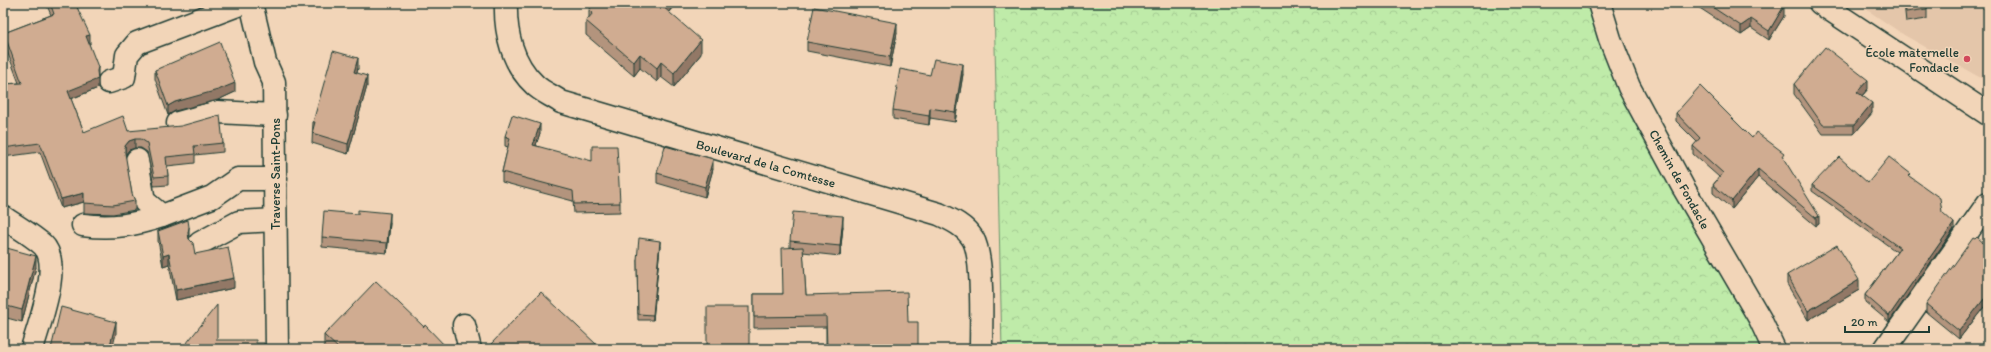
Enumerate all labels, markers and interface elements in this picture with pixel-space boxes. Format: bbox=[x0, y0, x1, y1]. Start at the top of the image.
place label: École maternelle Fondacle bbox=[1865, 45, 1959, 75]
marker: École maternelle Fondacle bbox=[1962, 54, 1972, 64]
street label: Traverse Saint-Pons bbox=[268, 118, 283, 230]
street label: Chemin de Fondacle bbox=[1646, 127, 1713, 232]
street label: Boulevard de la Comtesse bbox=[694, 136, 837, 191]
scale bar bbox=[1845, 308, 1929, 334]
text: 20 m bbox=[1851, 315, 1878, 329]

